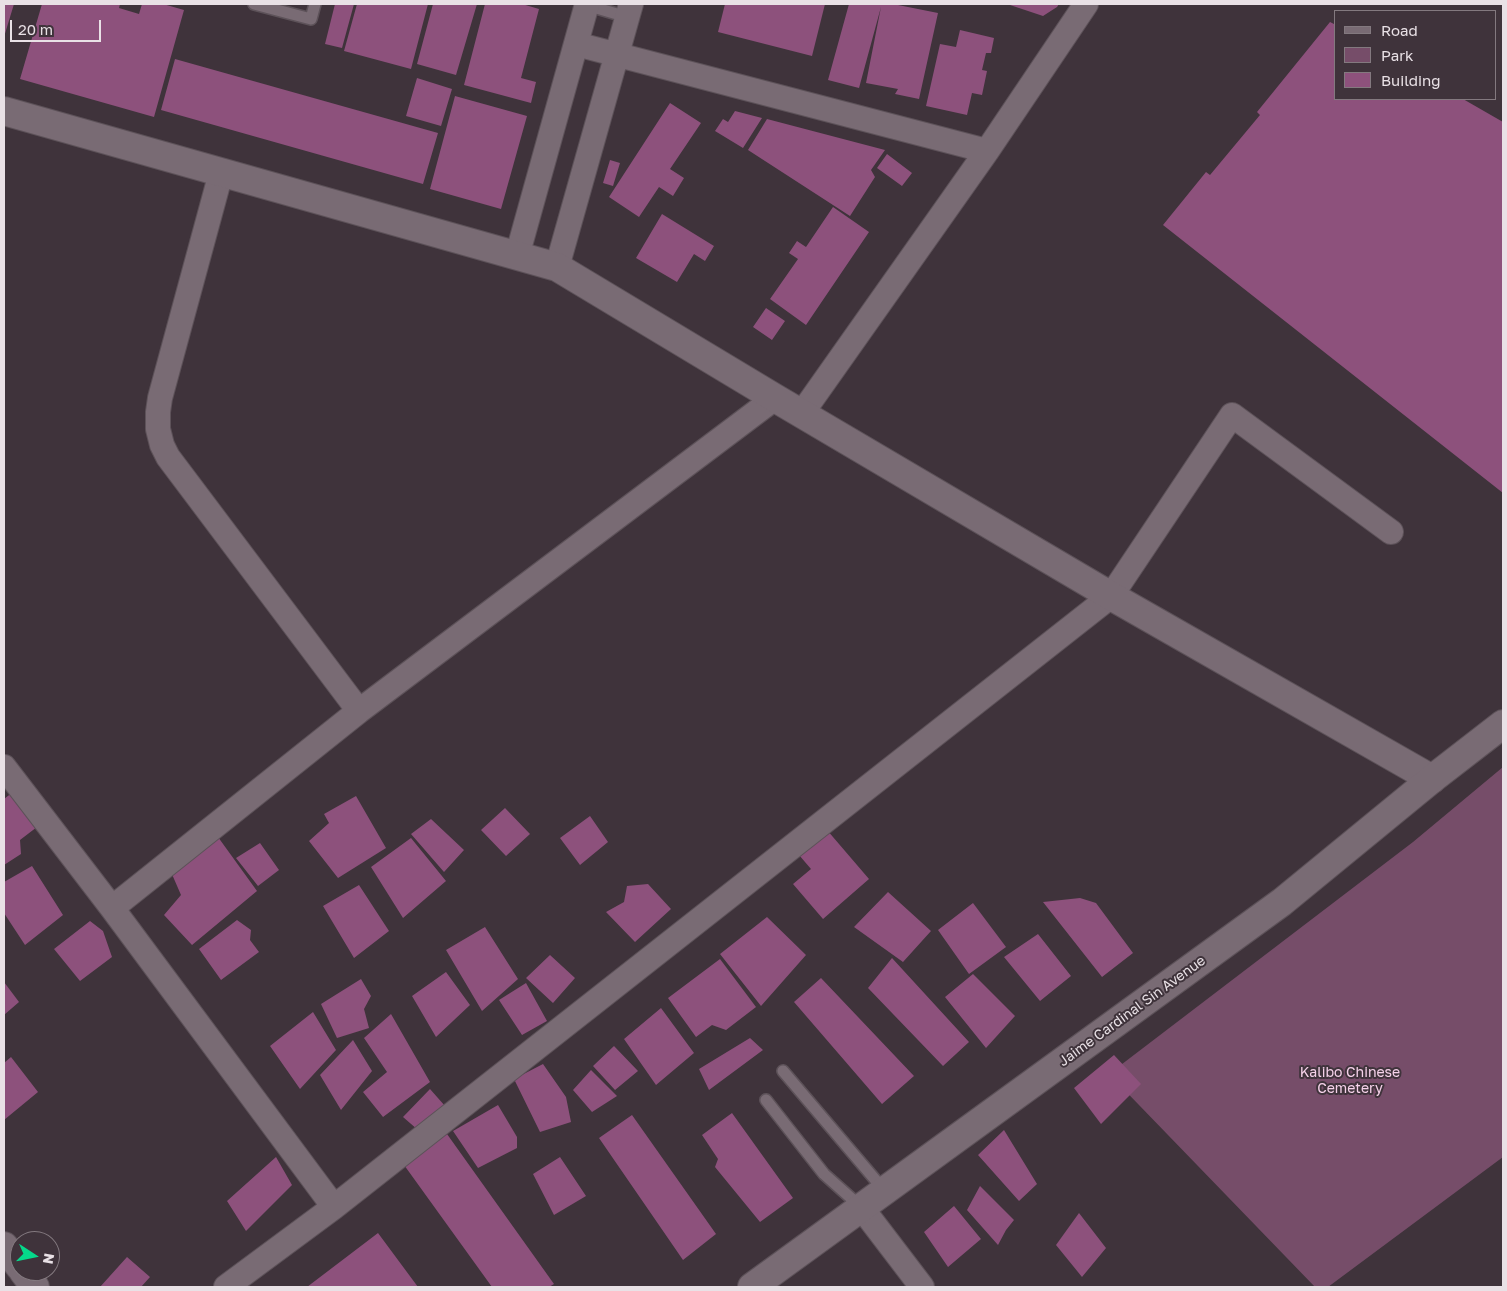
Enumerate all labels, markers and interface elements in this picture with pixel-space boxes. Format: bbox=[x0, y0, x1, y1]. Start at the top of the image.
scale bar bbox=[12, 10, 104, 42]
legend bbox=[1334, 10, 1497, 100]
text: 20 m bbox=[18, 20, 53, 38]
text: Road bbox=[1381, 21, 1418, 39]
text: Park bbox=[1381, 46, 1413, 64]
text: Building bbox=[1381, 71, 1441, 89]
street label: Jaime Cardinal Sin Avenue bbox=[1055, 952, 1209, 1070]
park label: Kalibo Chinese Cemetery bbox=[1300, 1065, 1400, 1098]
north arrow bbox=[10, 1231, 60, 1281]
text: N bbox=[40, 1252, 59, 1266]

